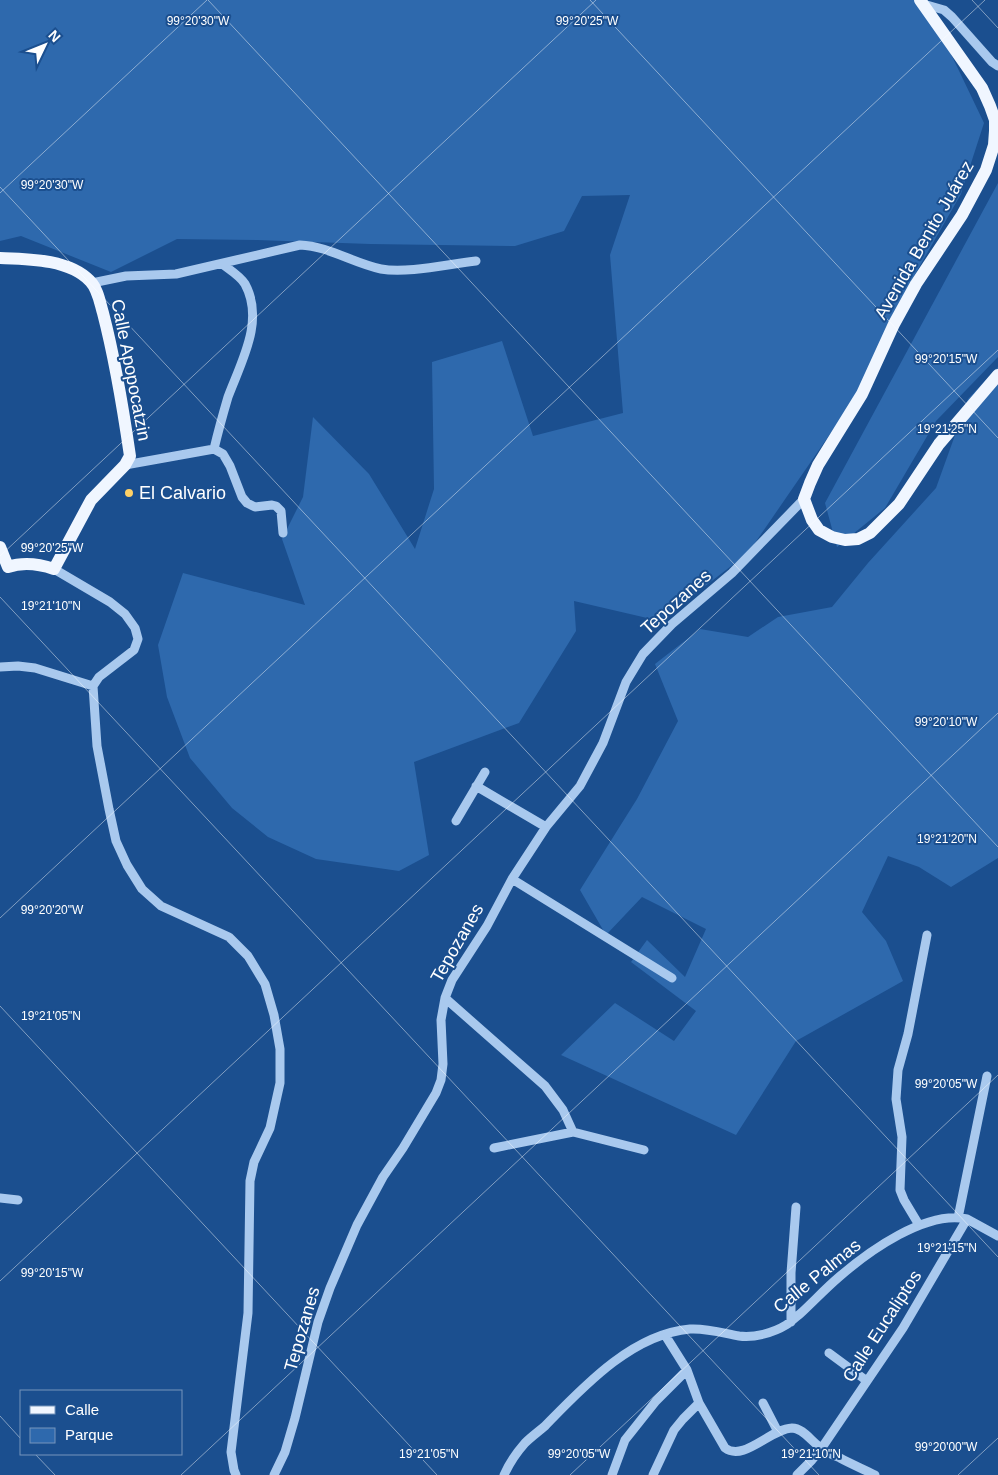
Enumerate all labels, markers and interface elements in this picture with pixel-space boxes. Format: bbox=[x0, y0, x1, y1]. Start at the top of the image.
text: 99°20'30"W bbox=[167, 14, 230, 28]
text: 99°20'25"W bbox=[556, 14, 619, 28]
north arrow bbox=[20, 20, 70, 70]
text: N bbox=[45, 27, 64, 45]
street label: Avenida Benito Juárez bbox=[870, 157, 978, 323]
text: 99°20'30"W bbox=[21, 178, 84, 192]
street label: Calle Apopocatzin bbox=[107, 297, 155, 443]
text: 99°20'15"W bbox=[915, 352, 978, 366]
text: 19°21'25"N bbox=[917, 422, 977, 436]
place label: El Calvario bbox=[139, 483, 226, 503]
marker: El Calvario bbox=[123, 487, 135, 499]
text: 99°20'25"W bbox=[21, 541, 84, 555]
street label: Tepozanes bbox=[637, 565, 715, 639]
text: 19°21'10"N bbox=[21, 599, 81, 613]
text: 99°20'10"W bbox=[915, 715, 978, 729]
text: 19°21'20"N bbox=[917, 832, 977, 846]
street label: Tepozanes bbox=[427, 900, 487, 986]
text: 99°20'20"W bbox=[21, 903, 84, 917]
text: 19°21'05"N bbox=[21, 1009, 81, 1023]
text: 99°20'05"W bbox=[915, 1077, 978, 1091]
street label: Calle Palmas bbox=[769, 1235, 865, 1317]
text: 19°21'15"N bbox=[917, 1241, 977, 1255]
text: 99°20'15"W bbox=[21, 1266, 84, 1280]
street label: Calle Eucaliptos bbox=[838, 1266, 926, 1386]
street label: Tepozanes bbox=[280, 1284, 324, 1374]
legend bbox=[20, 1390, 182, 1455]
text: Calle bbox=[65, 1401, 99, 1418]
text: Parque bbox=[65, 1426, 113, 1443]
text: 99°20'00"W bbox=[915, 1440, 978, 1454]
text: 19°21'05"N bbox=[399, 1447, 459, 1461]
text: 99°20'05"W bbox=[548, 1447, 611, 1461]
text: 19°21'10"N bbox=[781, 1447, 841, 1461]

